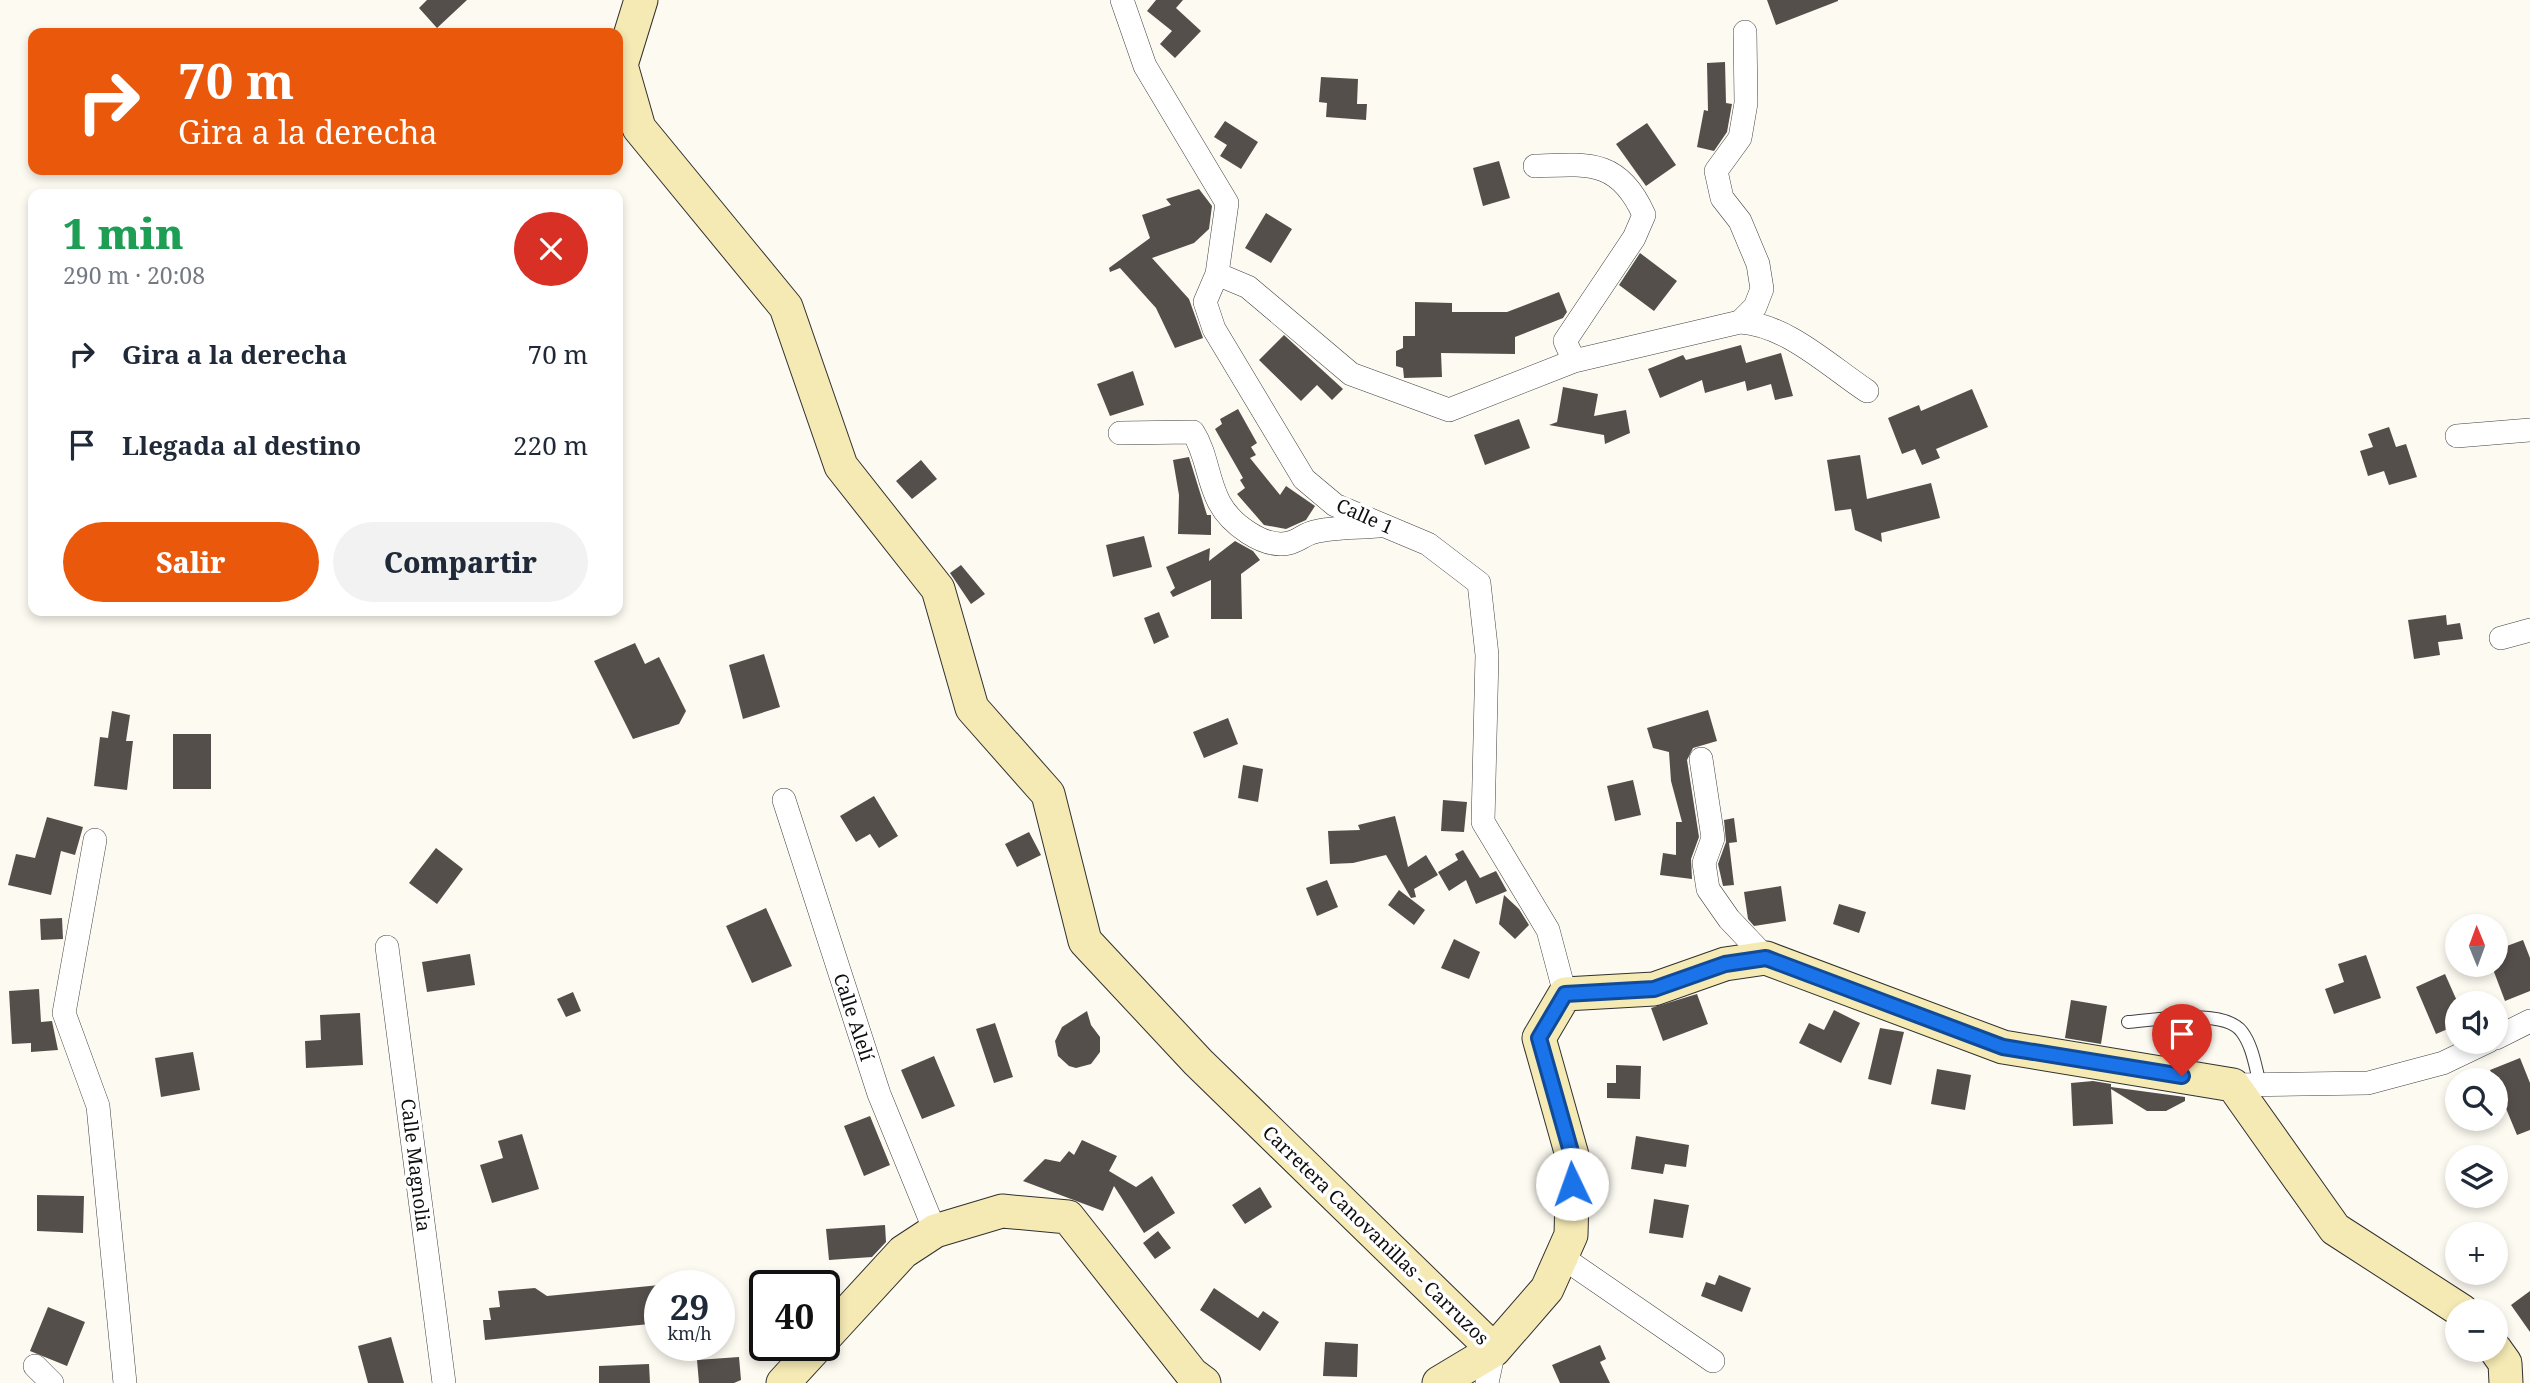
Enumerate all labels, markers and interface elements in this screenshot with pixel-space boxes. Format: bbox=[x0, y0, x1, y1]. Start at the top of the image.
text: 70 m bbox=[178, 47, 294, 113]
icon: right bbox=[63, 56, 154, 147]
text: Gira a la derecha bbox=[178, 110, 438, 153]
text: 1 min bbox=[63, 204, 184, 261]
button: close bbox=[514, 212, 588, 286]
text: 290 m · 20:08 bbox=[63, 259, 205, 291]
icon: right bbox=[63, 335, 101, 373]
text: Gira a la derecha bbox=[122, 336, 347, 372]
text: 70 m bbox=[528, 336, 588, 372]
icon: arrive bbox=[63, 426, 101, 464]
text: Llegada al destino bbox=[122, 427, 361, 463]
text: 220 m bbox=[513, 427, 588, 463]
street label: Calle 1 bbox=[1332, 492, 1398, 540]
button: Salir bbox=[63, 522, 319, 602]
button: Compartir bbox=[333, 522, 588, 602]
north arrow bbox=[2445, 914, 2508, 976]
map controls bbox=[2445, 914, 2508, 1362]
street label: Calle Alelí bbox=[828, 970, 880, 1064]
button: sound bbox=[2445, 991, 2508, 1054]
pin bbox=[2152, 1004, 2212, 1076]
icon: arrive bbox=[2163, 1015, 2201, 1053]
button: search bbox=[2445, 1068, 2508, 1131]
street label: Calle Magnolia bbox=[395, 1097, 437, 1233]
street label: Carretera Canovanillas - Carruzos bbox=[1257, 1120, 1495, 1350]
button: layers bbox=[2445, 1145, 2508, 1208]
position arrow bbox=[1535, 1147, 1609, 1221]
button: + bbox=[2445, 1222, 2508, 1285]
speed limit sign: 40 bbox=[749, 1270, 840, 1361]
text: 29 bbox=[670, 1283, 709, 1330]
button: − bbox=[2445, 1299, 2508, 1362]
text: km/h bbox=[667, 1321, 712, 1345]

